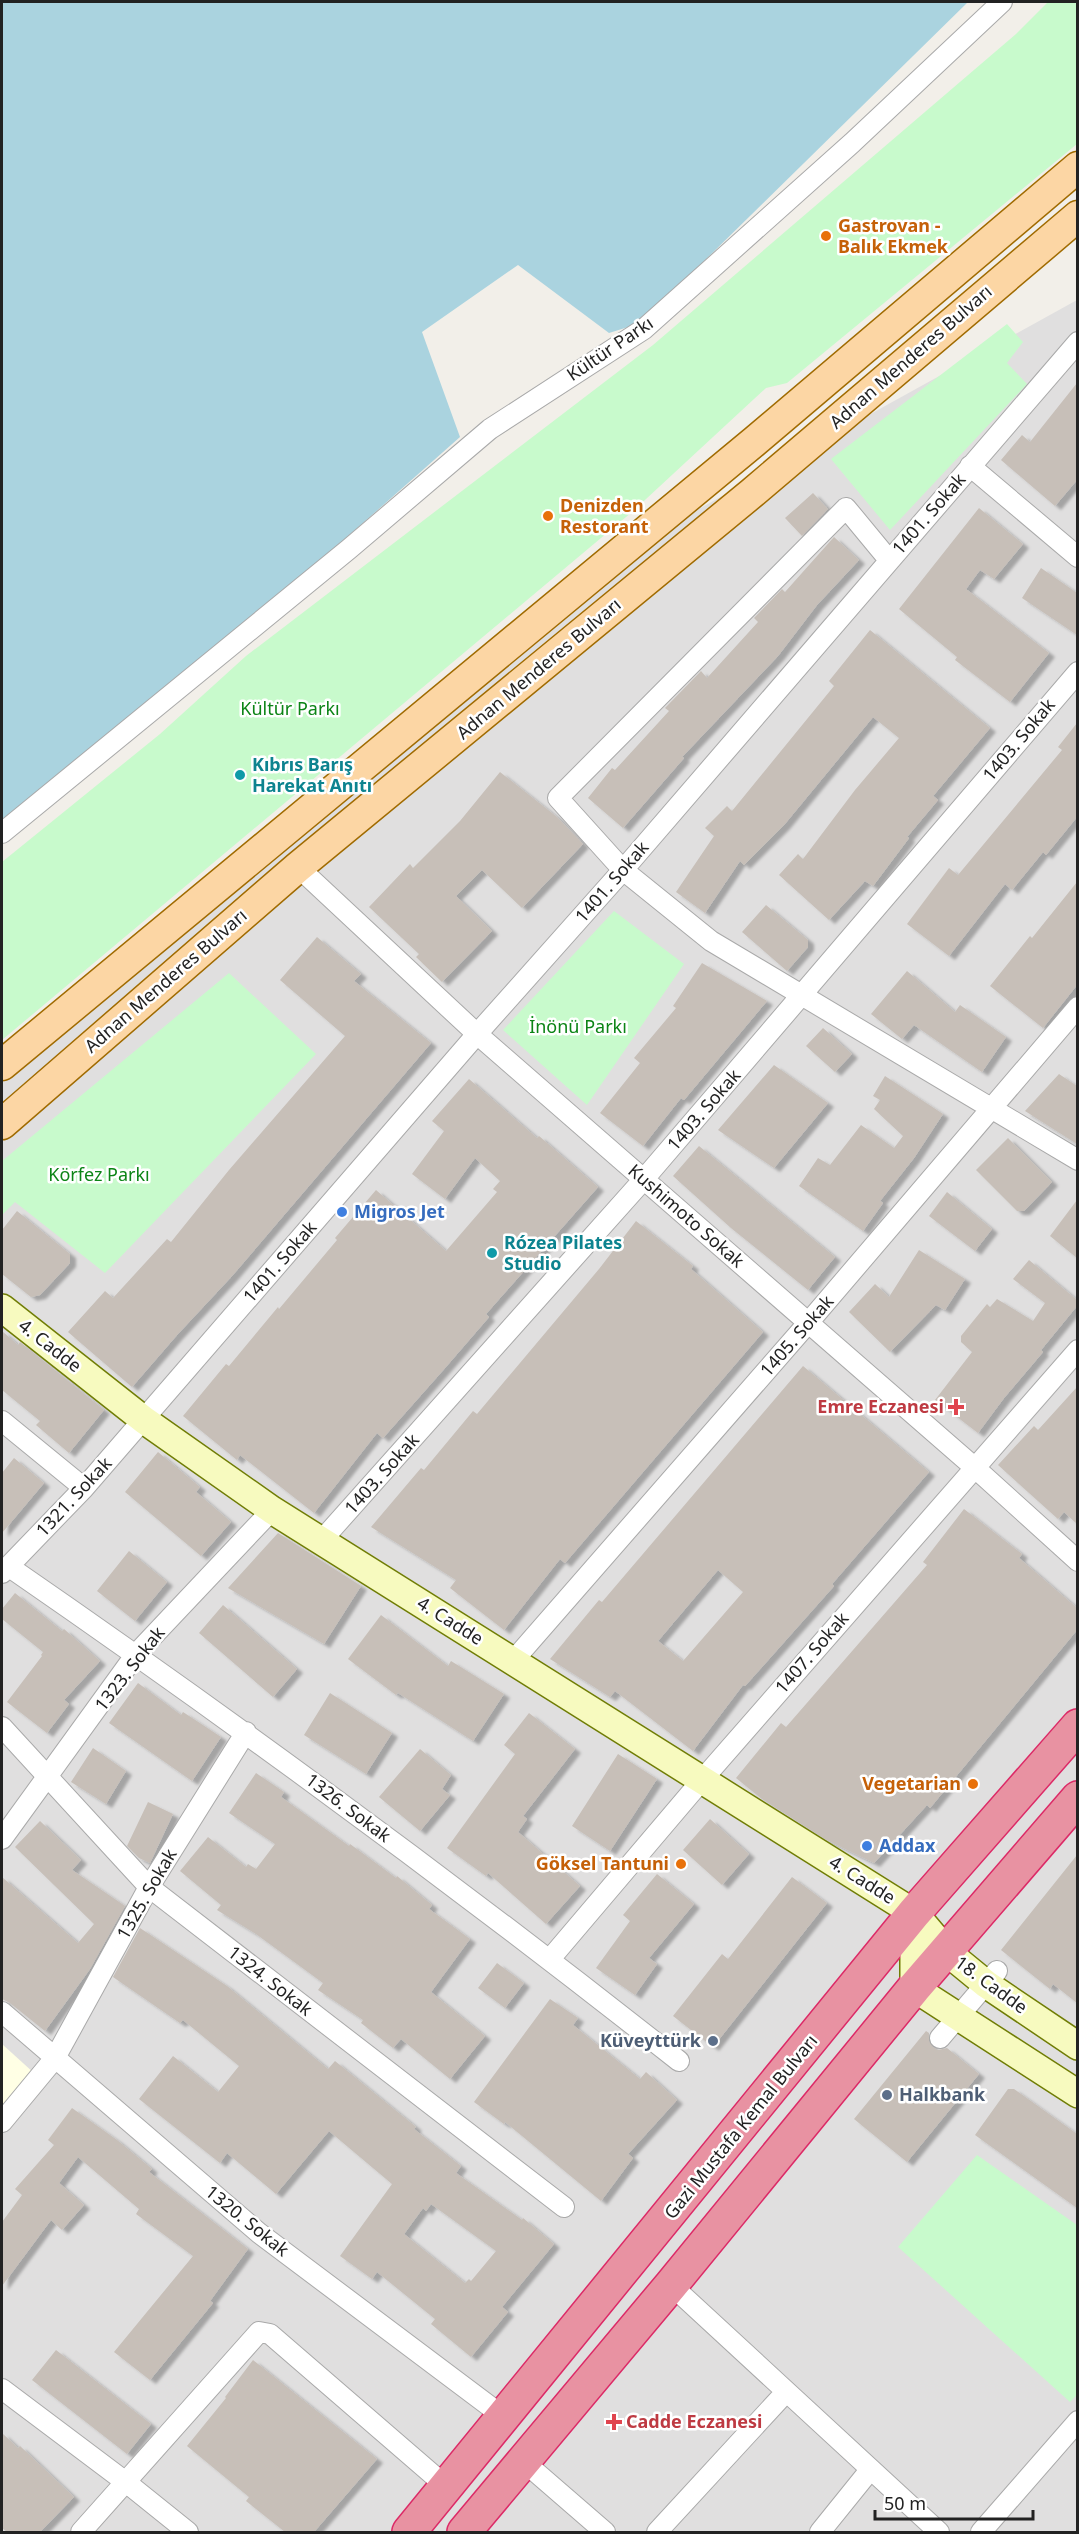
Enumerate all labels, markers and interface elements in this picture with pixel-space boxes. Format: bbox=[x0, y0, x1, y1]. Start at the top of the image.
place label: Gastrovan - Balık Ekmek bbox=[838, 213, 949, 258]
marker: Gastrovan - Balık Ekmek bbox=[819, 229, 833, 243]
street label: Adnan Menderes Bulvarı bbox=[824, 279, 997, 433]
street label: Kültür Parkı bbox=[562, 310, 657, 386]
street label: 1401. Sokak bbox=[886, 467, 971, 559]
place label: Denizden Restorant bbox=[560, 493, 649, 538]
marker: Denizden Restorant bbox=[541, 509, 555, 523]
street label: Adnan Menderes Bulvarı bbox=[451, 592, 626, 744]
street label: 1403. Sokak bbox=[977, 693, 1060, 786]
park label: Kültür Parkı bbox=[240, 696, 340, 720]
place label: Kıbrıs Barış Harekat Anıtı bbox=[252, 752, 372, 797]
marker: Kıbrıs Barış Harekat Anıtı bbox=[233, 768, 247, 782]
street label: 1401. Sokak bbox=[569, 835, 654, 927]
street label: Adnan Menderes Bulvarı bbox=[79, 903, 252, 1057]
park label: İnönü Parkı bbox=[529, 1014, 627, 1038]
street label: 1403. Sokak bbox=[661, 1063, 746, 1155]
street label: Kushimoto Sokak bbox=[623, 1158, 750, 1273]
park label: Körfez Parkı bbox=[48, 1162, 150, 1186]
place label: Migros Jet bbox=[354, 1199, 445, 1223]
marker: Migros Jet bbox=[335, 1205, 349, 1219]
street label: 1401. Sokak bbox=[237, 1215, 322, 1307]
place label: Rózea Pilates Studio bbox=[504, 1230, 622, 1275]
marker: Rózea Pilates Studio bbox=[485, 1246, 499, 1260]
street label: 1405. Sokak bbox=[754, 1289, 839, 1381]
street label: 4. Cadde bbox=[14, 1313, 87, 1377]
place label: Emre Eczanesi bbox=[817, 1394, 944, 1418]
marker: Emre Eczanesi bbox=[949, 1400, 963, 1414]
street label: 1403. Sokak bbox=[339, 1428, 424, 1519]
street label: 1321. Sokak bbox=[30, 1451, 117, 1541]
street label: 4. Cadde bbox=[413, 1590, 488, 1650]
street label: 1407. Sokak bbox=[769, 1606, 854, 1698]
street label: 1323. Sokak bbox=[89, 1621, 170, 1715]
street label: 1326. Sokak bbox=[301, 1767, 396, 1847]
place label: Vegetarian bbox=[862, 1771, 961, 1795]
marker: Vegetarian bbox=[966, 1777, 980, 1791]
place label: Addax bbox=[879, 1833, 936, 1857]
marker: Addax bbox=[860, 1839, 874, 1853]
street label: 1325. Sokak bbox=[111, 1844, 182, 1943]
street label: 4. Cadde bbox=[825, 1849, 900, 1909]
place label: Göksel Tantuni bbox=[536, 1851, 669, 1875]
marker: Göksel Tantuni bbox=[674, 1857, 688, 1871]
street label: 1324. Sokak bbox=[224, 1940, 318, 2021]
street label: 18. Cadde bbox=[951, 1950, 1033, 2019]
place label: Küveyttürk bbox=[600, 2028, 702, 2052]
street label: Gazi Mustafa Kemal Bulvarı bbox=[658, 2029, 822, 2224]
marker: Küveyttürk bbox=[706, 2034, 720, 2048]
place label: Halkbank bbox=[899, 2082, 986, 2106]
marker: Halkbank bbox=[880, 2088, 894, 2102]
street label: 1320. Sokak bbox=[201, 2179, 295, 2261]
place label: Cadde Eczanesi bbox=[626, 2409, 762, 2433]
marker: Cadde Eczanesi bbox=[607, 2415, 621, 2429]
scale bar bbox=[875, 2483, 1032, 2521]
text: 50 m bbox=[884, 2491, 926, 2515]

